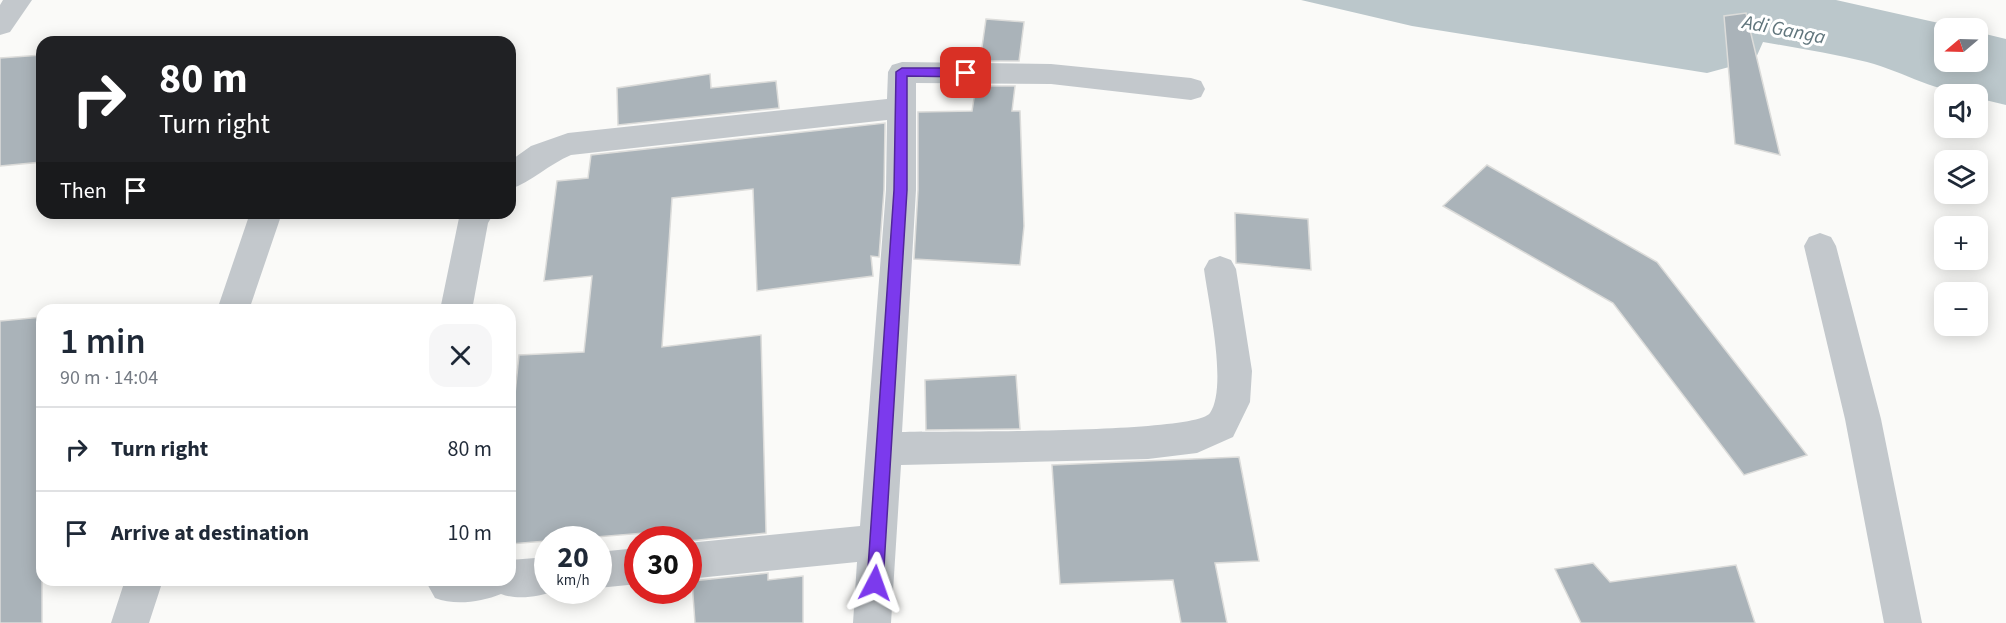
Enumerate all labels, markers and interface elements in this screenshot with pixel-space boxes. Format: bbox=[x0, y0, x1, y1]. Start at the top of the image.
water label: Adi Ganga bbox=[1738, 8, 1828, 52]
north arrow bbox=[1934, 18, 1988, 72]
map controls bbox=[1934, 18, 1988, 336]
pin bbox=[940, 47, 991, 98]
text: 80 m bbox=[159, 49, 248, 109]
icon: arrive bbox=[949, 56, 982, 89]
icon: right bbox=[60, 60, 138, 138]
button: sound bbox=[1934, 84, 1988, 138]
text: Turn right bbox=[159, 105, 270, 144]
button: layers bbox=[1934, 150, 1988, 204]
icon: arrive bbox=[119, 174, 152, 207]
text: Then bbox=[60, 175, 107, 207]
button: + bbox=[1934, 216, 1988, 270]
button: − bbox=[1934, 282, 1988, 336]
text: 1 min bbox=[60, 316, 146, 367]
button: close bbox=[429, 324, 492, 387]
text: 90 m · 14:04 bbox=[60, 364, 158, 392]
icon: right bbox=[60, 433, 93, 466]
text: Turn right bbox=[111, 433, 208, 465]
text: 80 m bbox=[447, 433, 492, 465]
icon: arrive bbox=[60, 517, 93, 550]
text: Arrive at destination bbox=[111, 517, 309, 549]
text: 10 m bbox=[447, 517, 492, 549]
speed limit sign: 30 bbox=[624, 526, 702, 604]
text: 20 bbox=[557, 536, 589, 579]
position arrow bbox=[843, 551, 907, 615]
text: km/h bbox=[556, 570, 590, 591]

